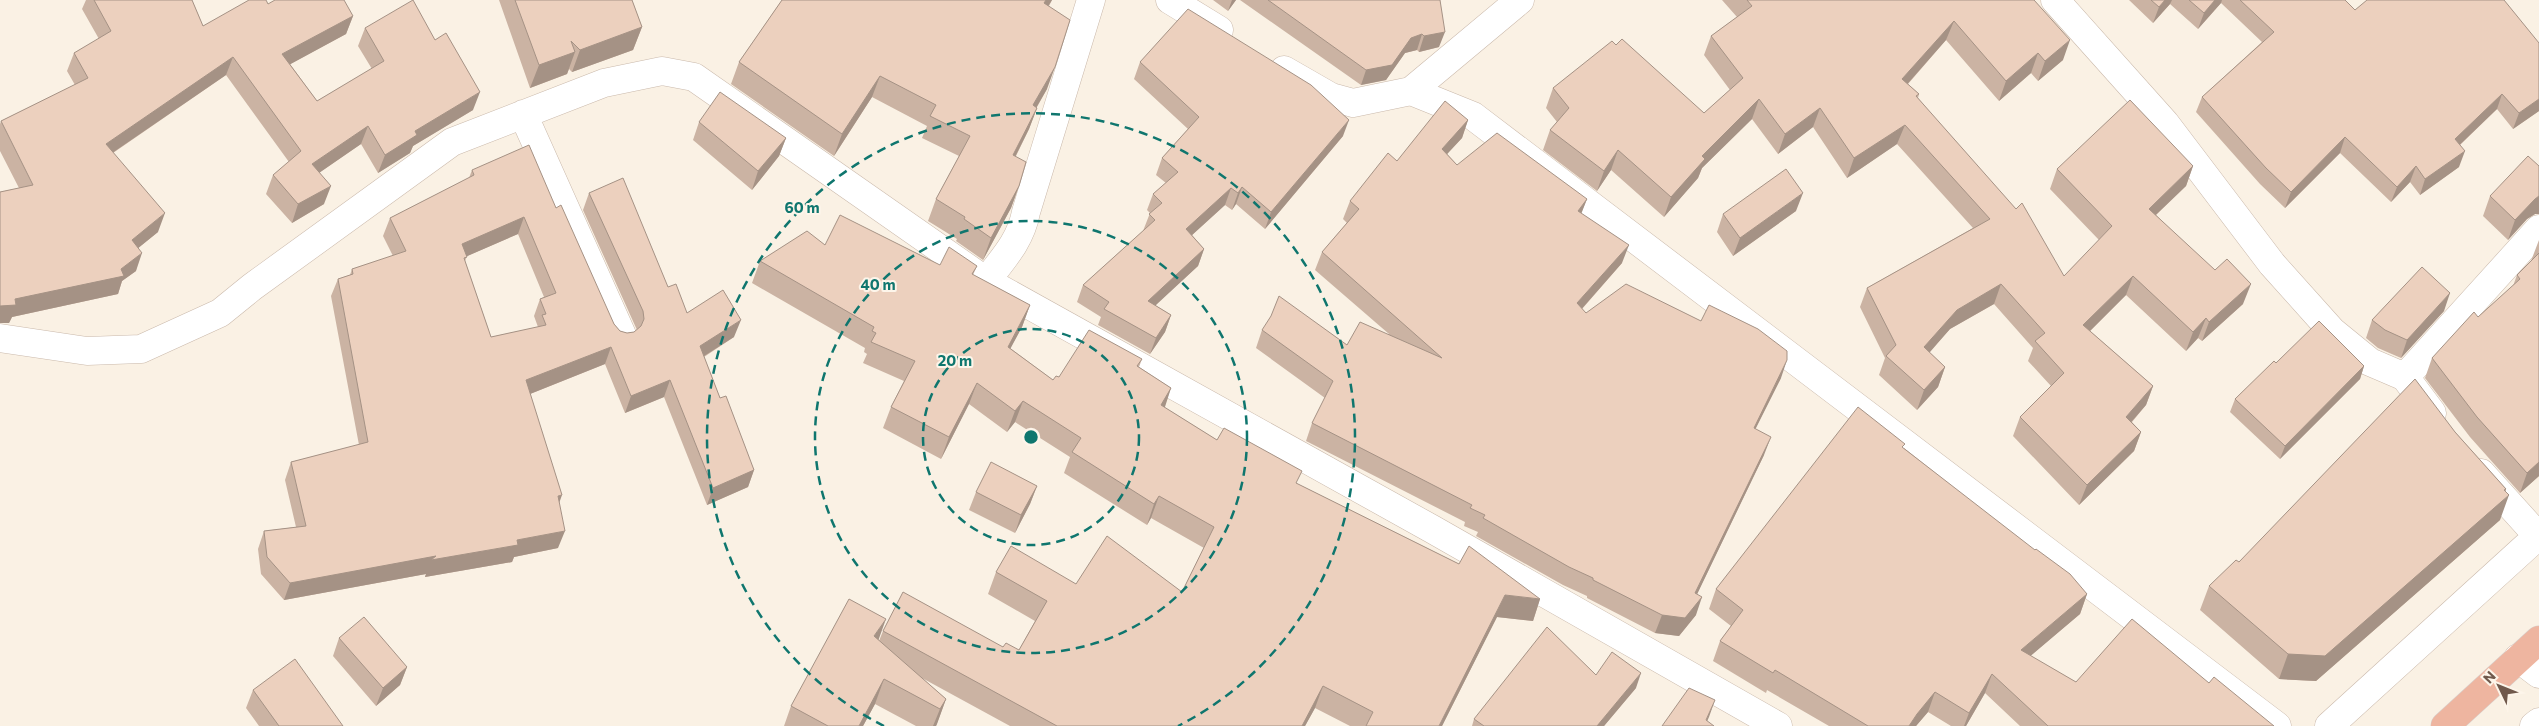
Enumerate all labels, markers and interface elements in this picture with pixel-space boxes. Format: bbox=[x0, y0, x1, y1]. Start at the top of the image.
text: 60 m bbox=[784, 198, 820, 216]
text: 40 m bbox=[860, 275, 896, 293]
text: 20 m bbox=[938, 351, 972, 369]
centre of rings bbox=[1022, 428, 1040, 446]
north arrow bbox=[2474, 661, 2524, 711]
text: N bbox=[2479, 667, 2499, 686]

